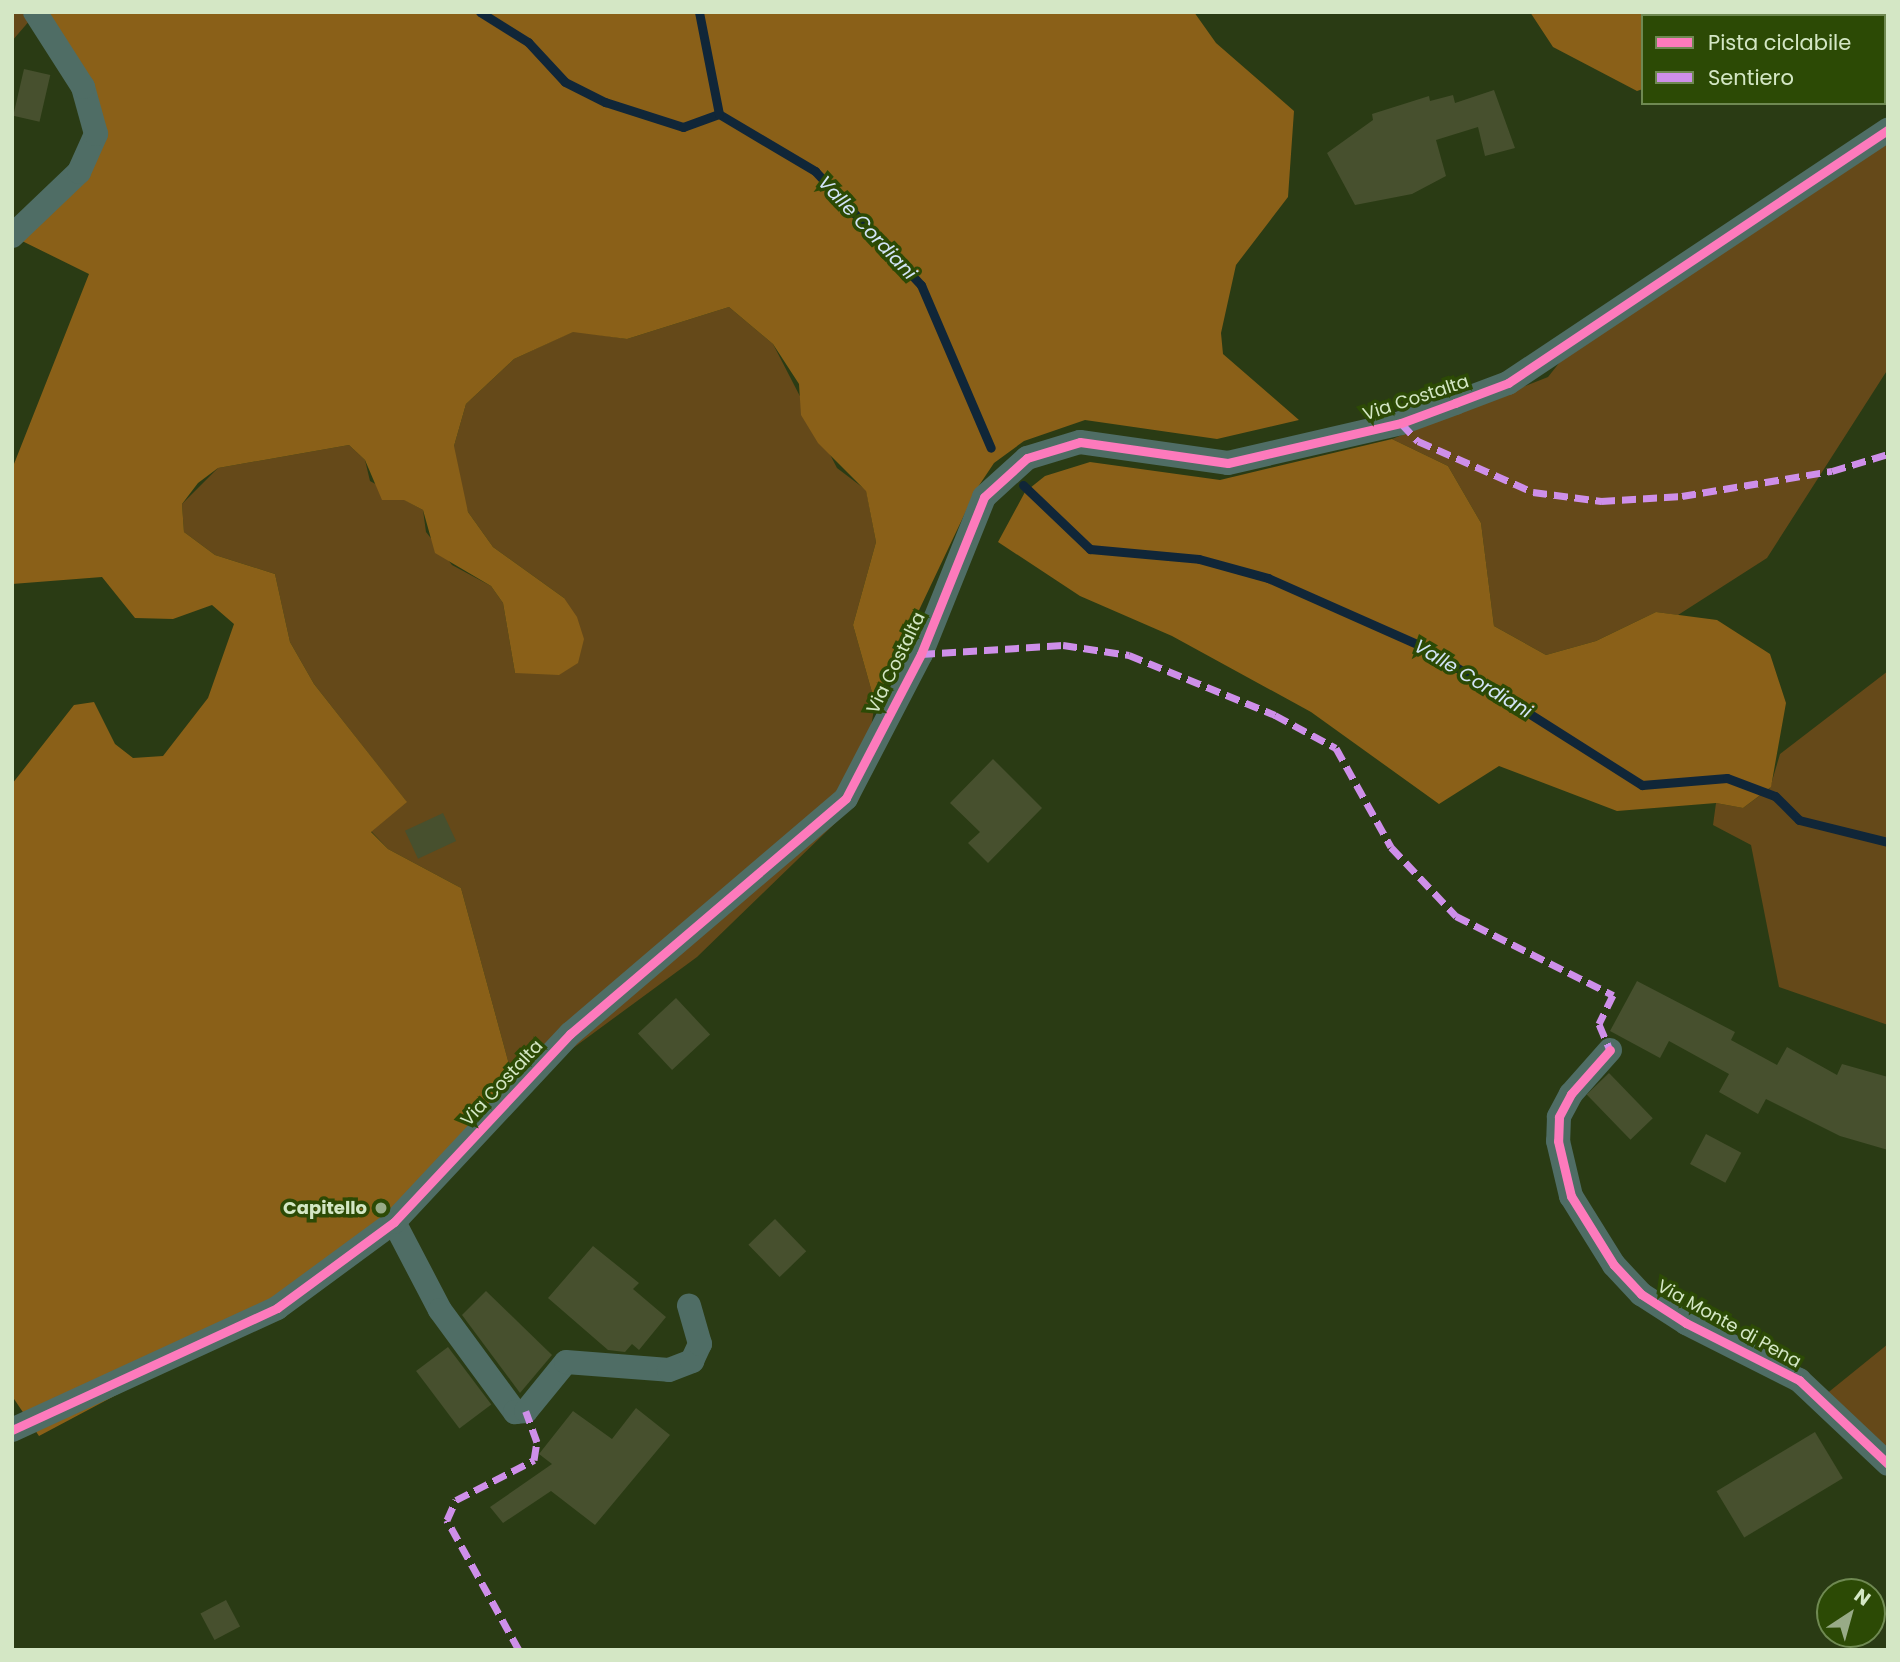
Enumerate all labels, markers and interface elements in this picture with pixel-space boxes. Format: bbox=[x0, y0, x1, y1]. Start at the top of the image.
legend bbox=[1641, 14, 1886, 105]
text: Pista ciclabile bbox=[1708, 28, 1851, 57]
text: Sentiero bbox=[1708, 63, 1794, 92]
water label: Valle Cordiani bbox=[813, 171, 921, 285]
street label: Via Costalta bbox=[1360, 371, 1472, 425]
street label: Via Costalta bbox=[862, 609, 930, 717]
water label: Valle Cordiani bbox=[1410, 635, 1536, 723]
street label: Via Costalta bbox=[457, 1035, 547, 1131]
place label: Capitello bbox=[283, 1197, 367, 1219]
marker: Capitello bbox=[373, 1200, 389, 1216]
street label: Via Monte di Pena bbox=[1653, 1275, 1805, 1373]
north arrow bbox=[1816, 1578, 1886, 1648]
text: N bbox=[1849, 1582, 1876, 1612]

